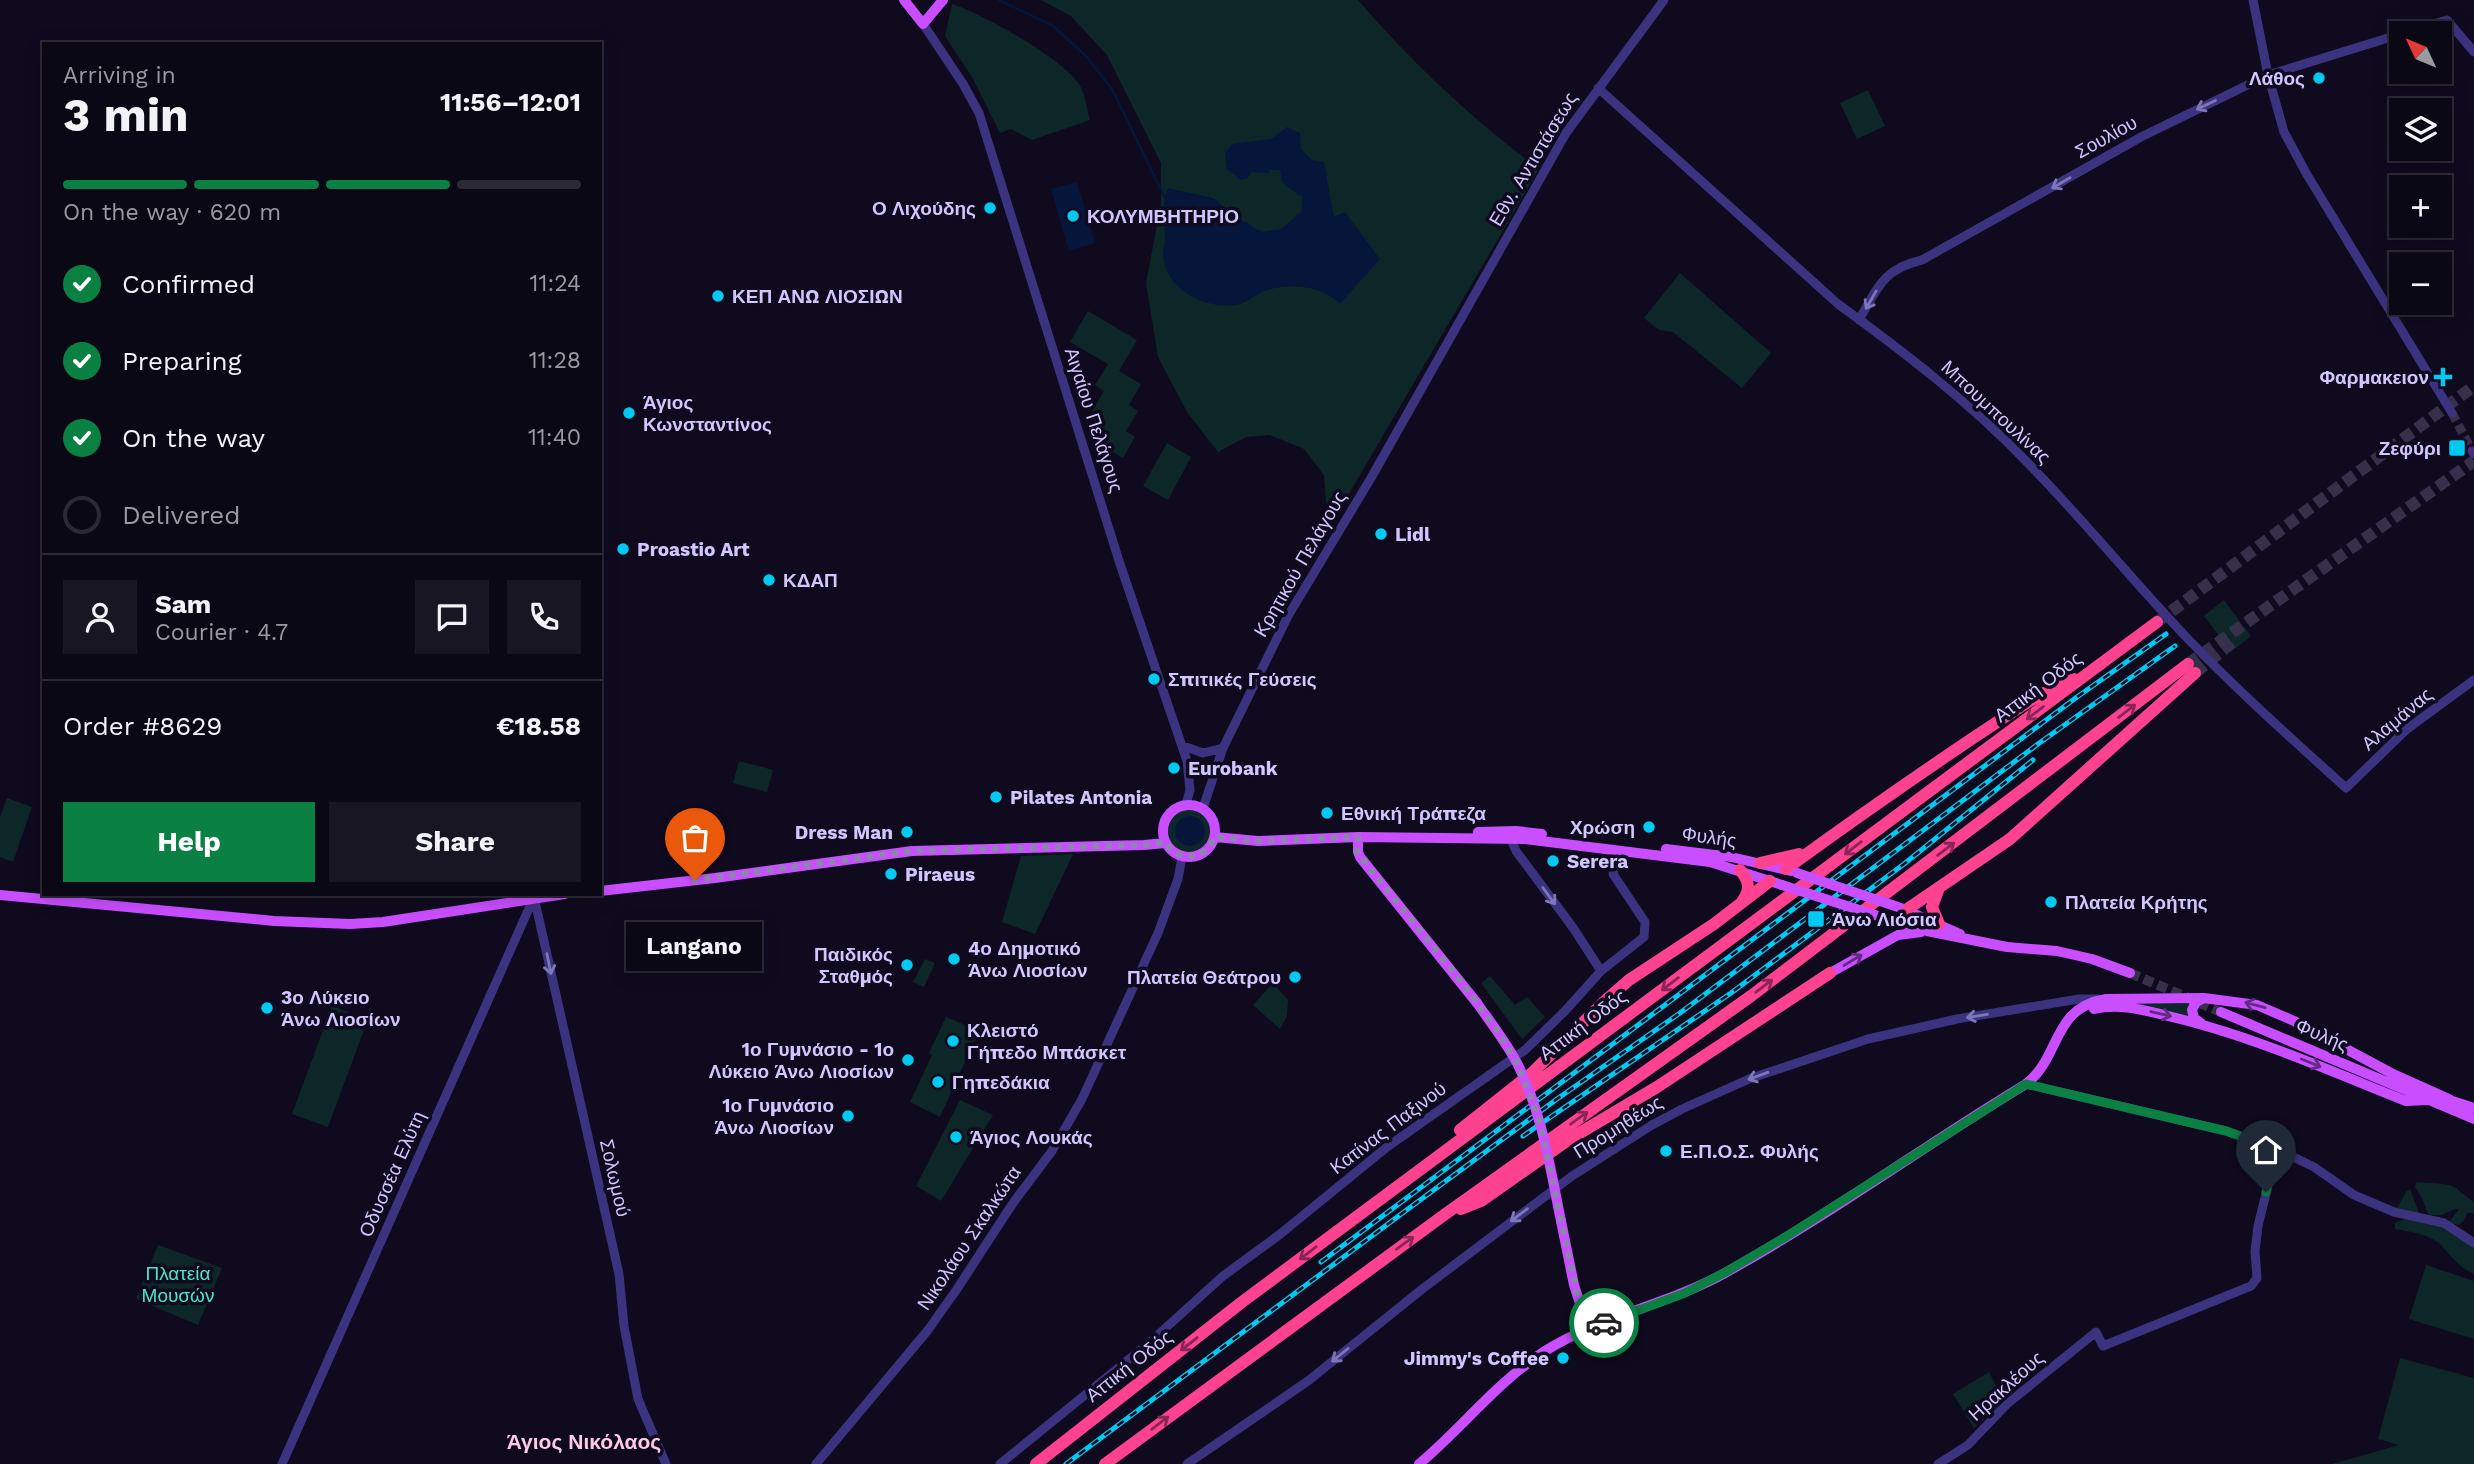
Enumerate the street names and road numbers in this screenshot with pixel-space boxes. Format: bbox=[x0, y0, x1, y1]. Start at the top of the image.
street label: Εθν. Αντιστάσεως bbox=[1484, 88, 1582, 230]
street label: Σουλίου bbox=[2071, 111, 2141, 163]
street label: Αιγαίου Πελάγους bbox=[1060, 345, 1128, 495]
street label: Μπουμπουλίνας bbox=[1937, 356, 2055, 468]
street label: Κρητικού Πελάγους bbox=[1249, 487, 1351, 641]
street label: Αττική Οδός bbox=[1990, 647, 2086, 727]
street label: Αλαμάνας bbox=[2357, 683, 2437, 755]
street label: Φυλής bbox=[1680, 822, 1738, 852]
street label: Αττική Οδός bbox=[1535, 985, 1631, 1065]
street label: Φυλής bbox=[2292, 1014, 2352, 1056]
street label: Κατίνας Παξινού bbox=[1326, 1077, 1450, 1179]
street label: Προμηθέως bbox=[1569, 1091, 1667, 1163]
street label: Οδυσσέα Ελύτη bbox=[354, 1108, 430, 1240]
street label: Σολωμού bbox=[595, 1137, 635, 1219]
street label: Νικολάου Σκαλκώτα bbox=[912, 1162, 1026, 1314]
street label: Αττική Οδός bbox=[1081, 1325, 1177, 1407]
street label: Ηρακλέους bbox=[1964, 1346, 2048, 1426]

